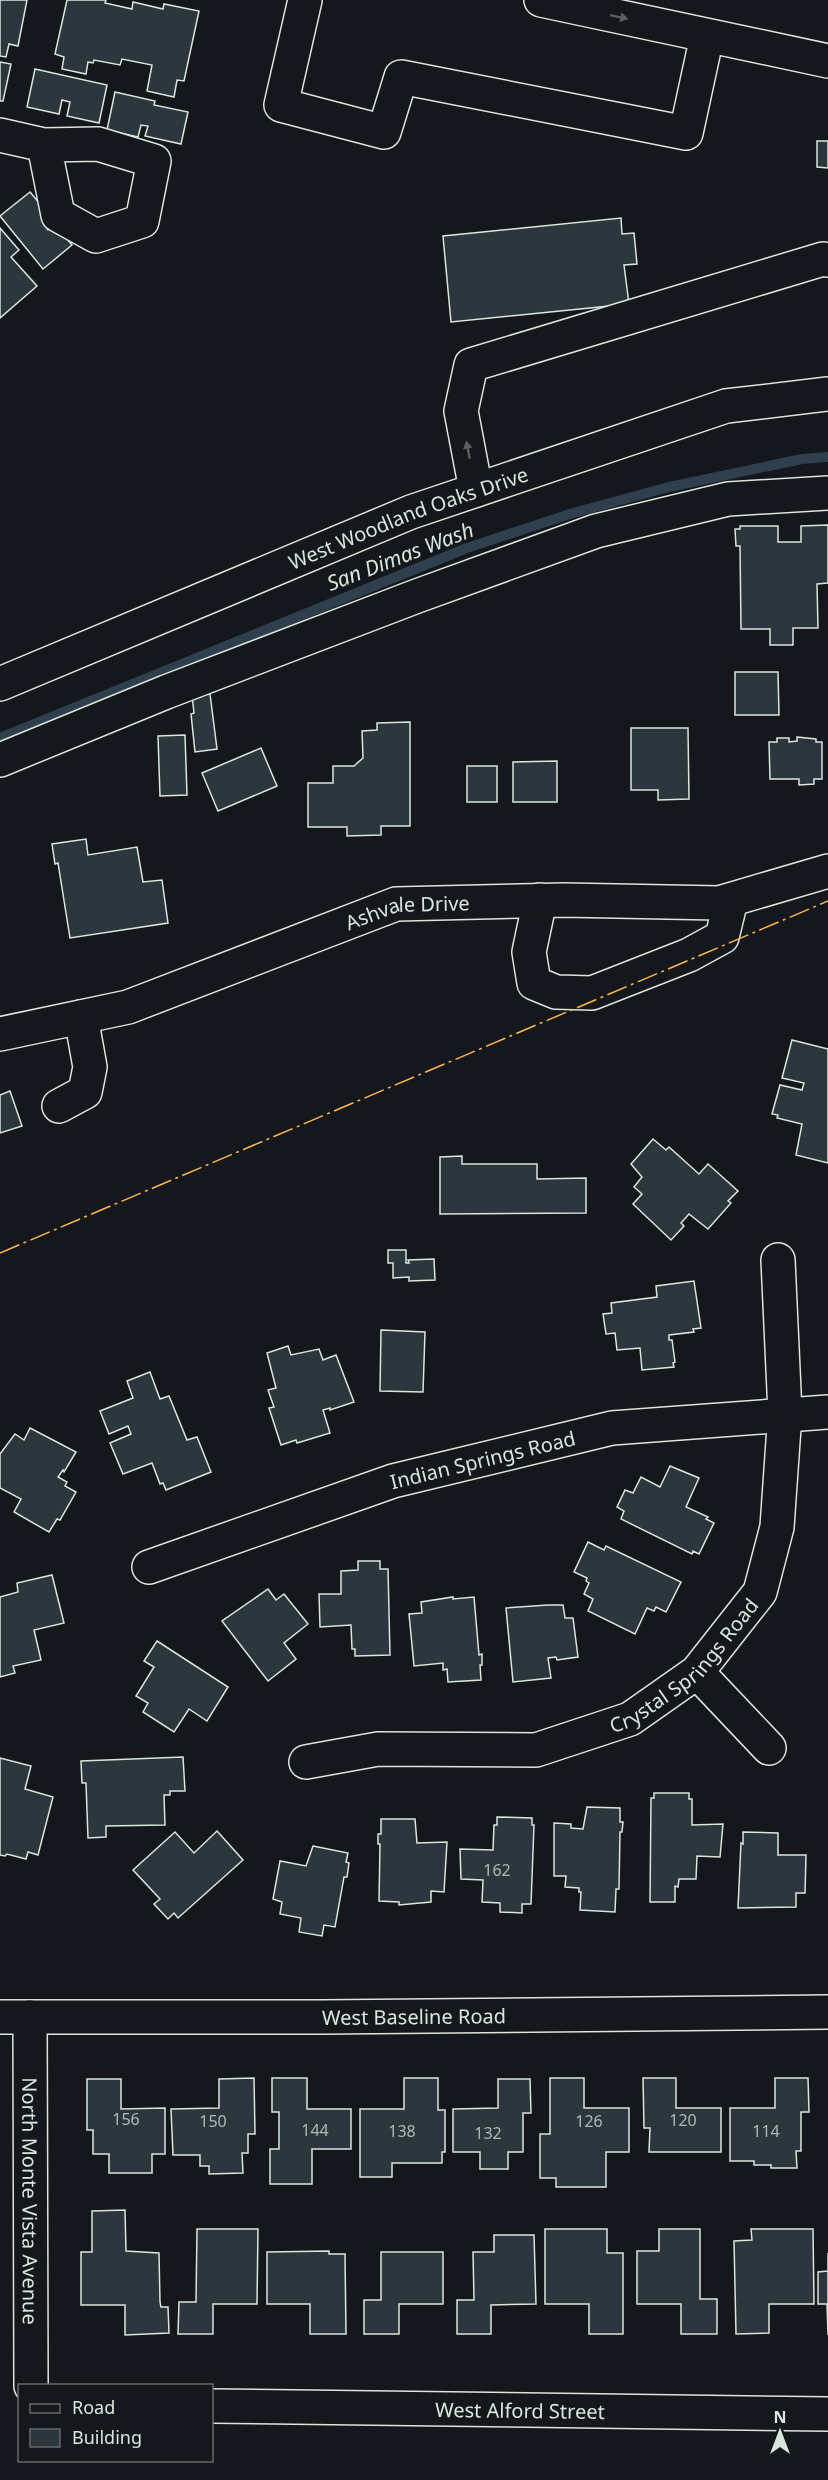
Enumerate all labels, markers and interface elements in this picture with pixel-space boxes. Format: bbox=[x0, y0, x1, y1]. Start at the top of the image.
one-way arrow bbox=[610, 13, 629, 22]
one-way arrow bbox=[464, 441, 473, 460]
street label: West Woodland Oaks Drive bbox=[284, 460, 532, 575]
water label: San Dimas Wash bbox=[323, 515, 477, 597]
street label: Ashvale Drive bbox=[341, 889, 470, 936]
street label: Indian Springs Road bbox=[387, 1424, 578, 1495]
street label: Crystal Springs Road bbox=[606, 1592, 764, 1738]
house number: 162 bbox=[483, 1859, 511, 1881]
street label: West Baseline Road bbox=[322, 2002, 506, 2030]
street label: North Monte Vista Avenue bbox=[17, 2077, 44, 2325]
house number: 156 bbox=[112, 2108, 140, 2130]
house number: 120 bbox=[669, 2109, 697, 2131]
house number: 150 bbox=[199, 2110, 227, 2132]
house number: 126 bbox=[575, 2110, 603, 2132]
house number: 144 bbox=[301, 2119, 329, 2141]
house number: 138 bbox=[388, 2120, 416, 2142]
house number: 114 bbox=[752, 2120, 780, 2142]
house number: 132 bbox=[474, 2122, 502, 2144]
legend bbox=[18, 2384, 213, 2462]
text: Road bbox=[72, 2395, 115, 2419]
street label: West Alford Street bbox=[435, 2395, 605, 2425]
north arrow bbox=[750, 2402, 810, 2462]
text: N bbox=[773, 2406, 787, 2428]
text: Building bbox=[72, 2425, 142, 2449]

